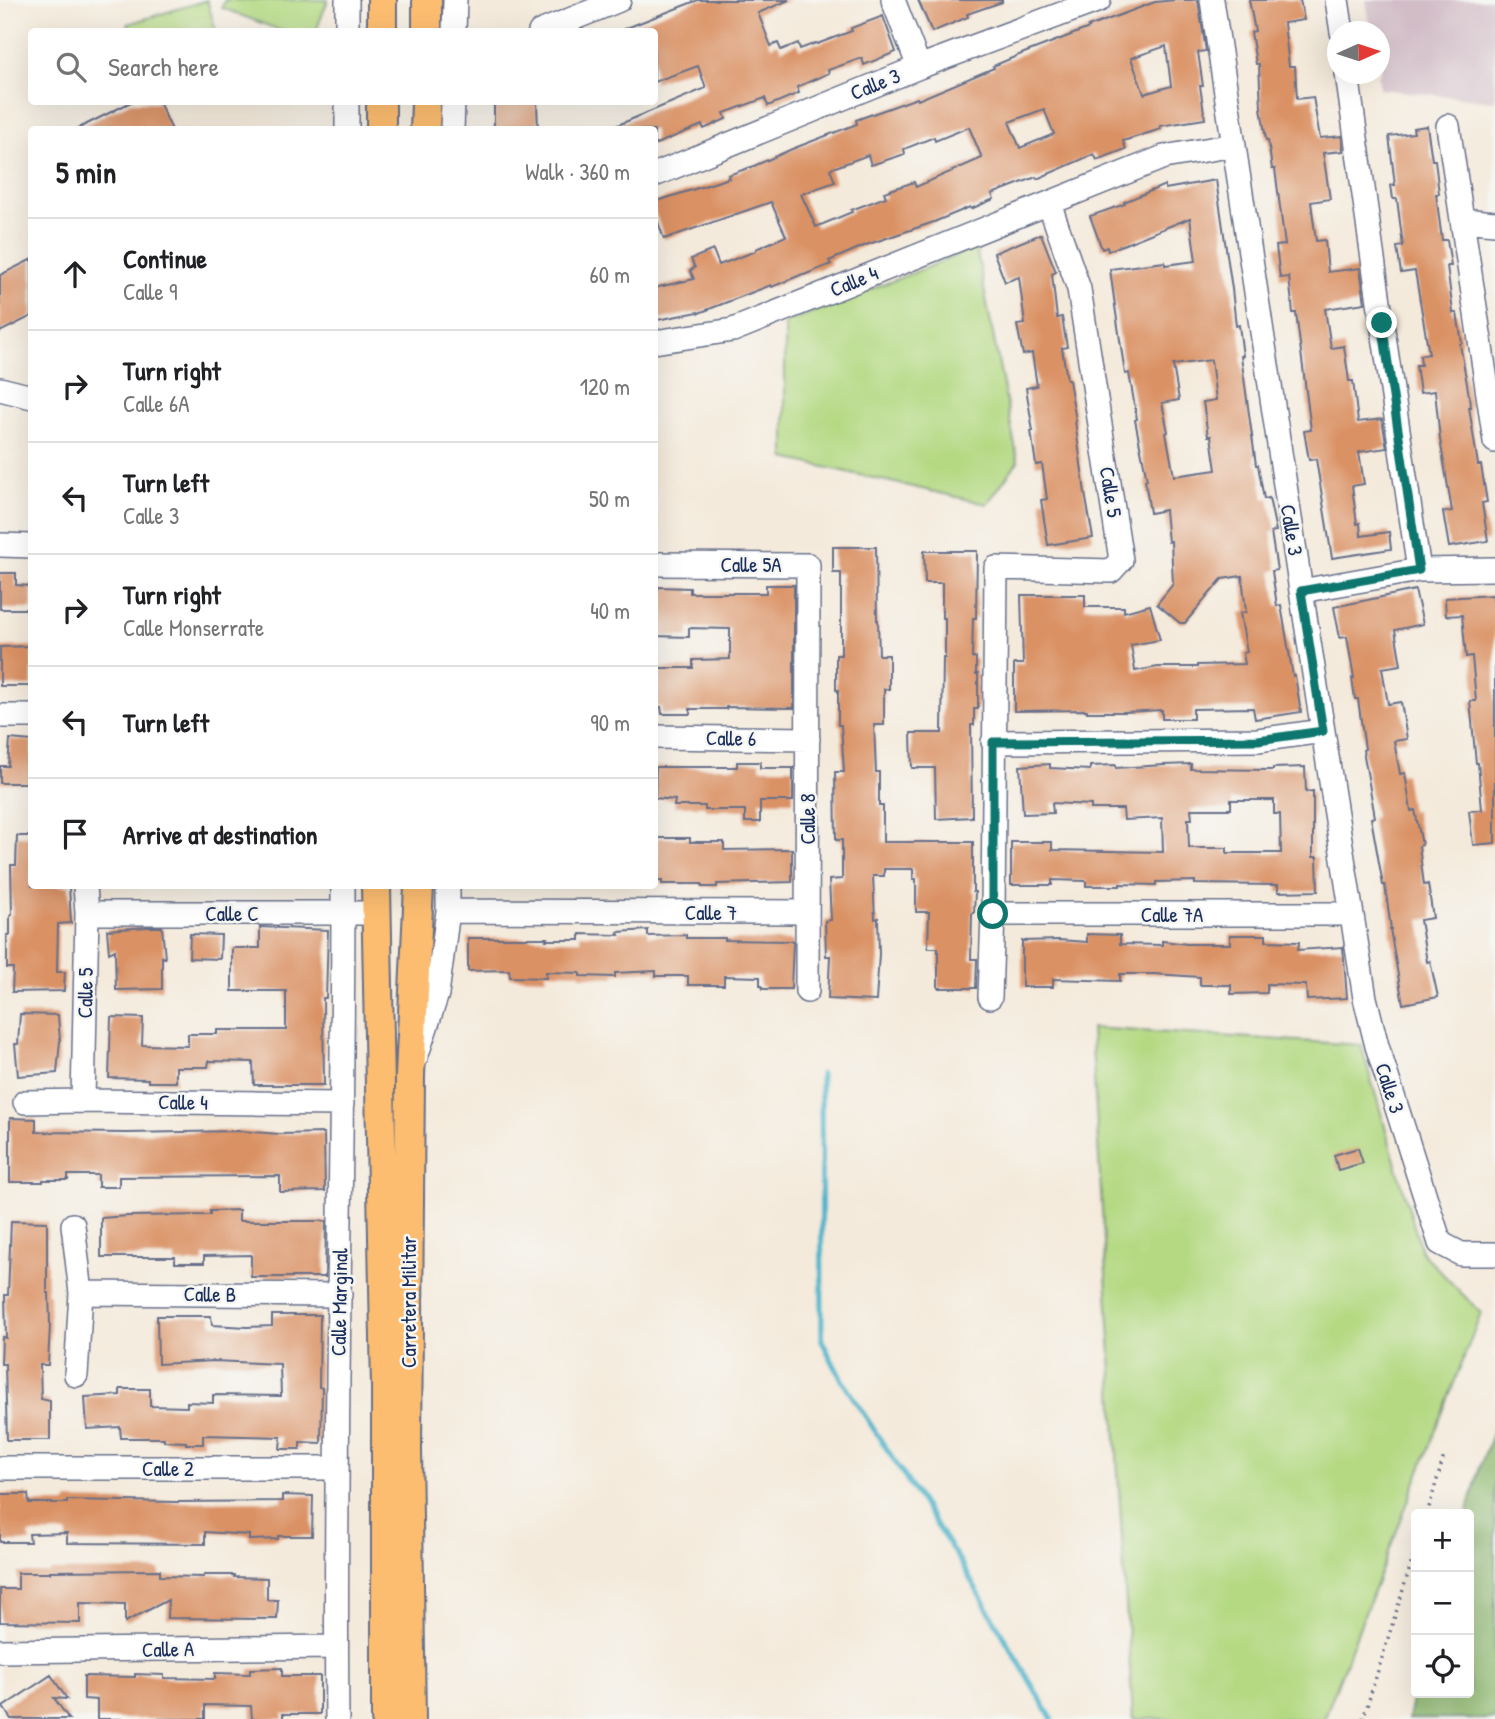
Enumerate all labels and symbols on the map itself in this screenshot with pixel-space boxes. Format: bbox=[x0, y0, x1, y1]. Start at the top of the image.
north arrow bbox=[1327, 21, 1390, 84]
street label: Calle 3 bbox=[846, 61, 904, 107]
street label: Calle 4 bbox=[825, 258, 883, 304]
route end bbox=[1366, 307, 1397, 338]
street label: Calle 5 bbox=[1093, 465, 1129, 519]
street label: Calle 3 bbox=[1274, 502, 1310, 558]
street label: Calle 5A bbox=[720, 550, 782, 579]
street label: Calle 6 bbox=[706, 723, 756, 753]
street label: Calle 8 bbox=[793, 793, 822, 845]
street label: Calle 7 bbox=[685, 898, 737, 927]
route start bbox=[977, 898, 1008, 929]
street label: Calle C bbox=[205, 899, 259, 928]
street label: Calle 7A bbox=[1141, 900, 1203, 929]
street label: Calle 5 bbox=[70, 967, 100, 1019]
street label: Calle 3 bbox=[1368, 1059, 1412, 1117]
street label: Calle 4 bbox=[158, 1087, 208, 1117]
street label: Carretera Militar bbox=[394, 1236, 423, 1368]
street label: Calle Marginal bbox=[324, 1247, 354, 1356]
street label: Calle B bbox=[183, 1279, 237, 1309]
street label: Calle 2 bbox=[142, 1454, 194, 1483]
street label: Calle A bbox=[142, 1634, 194, 1664]

